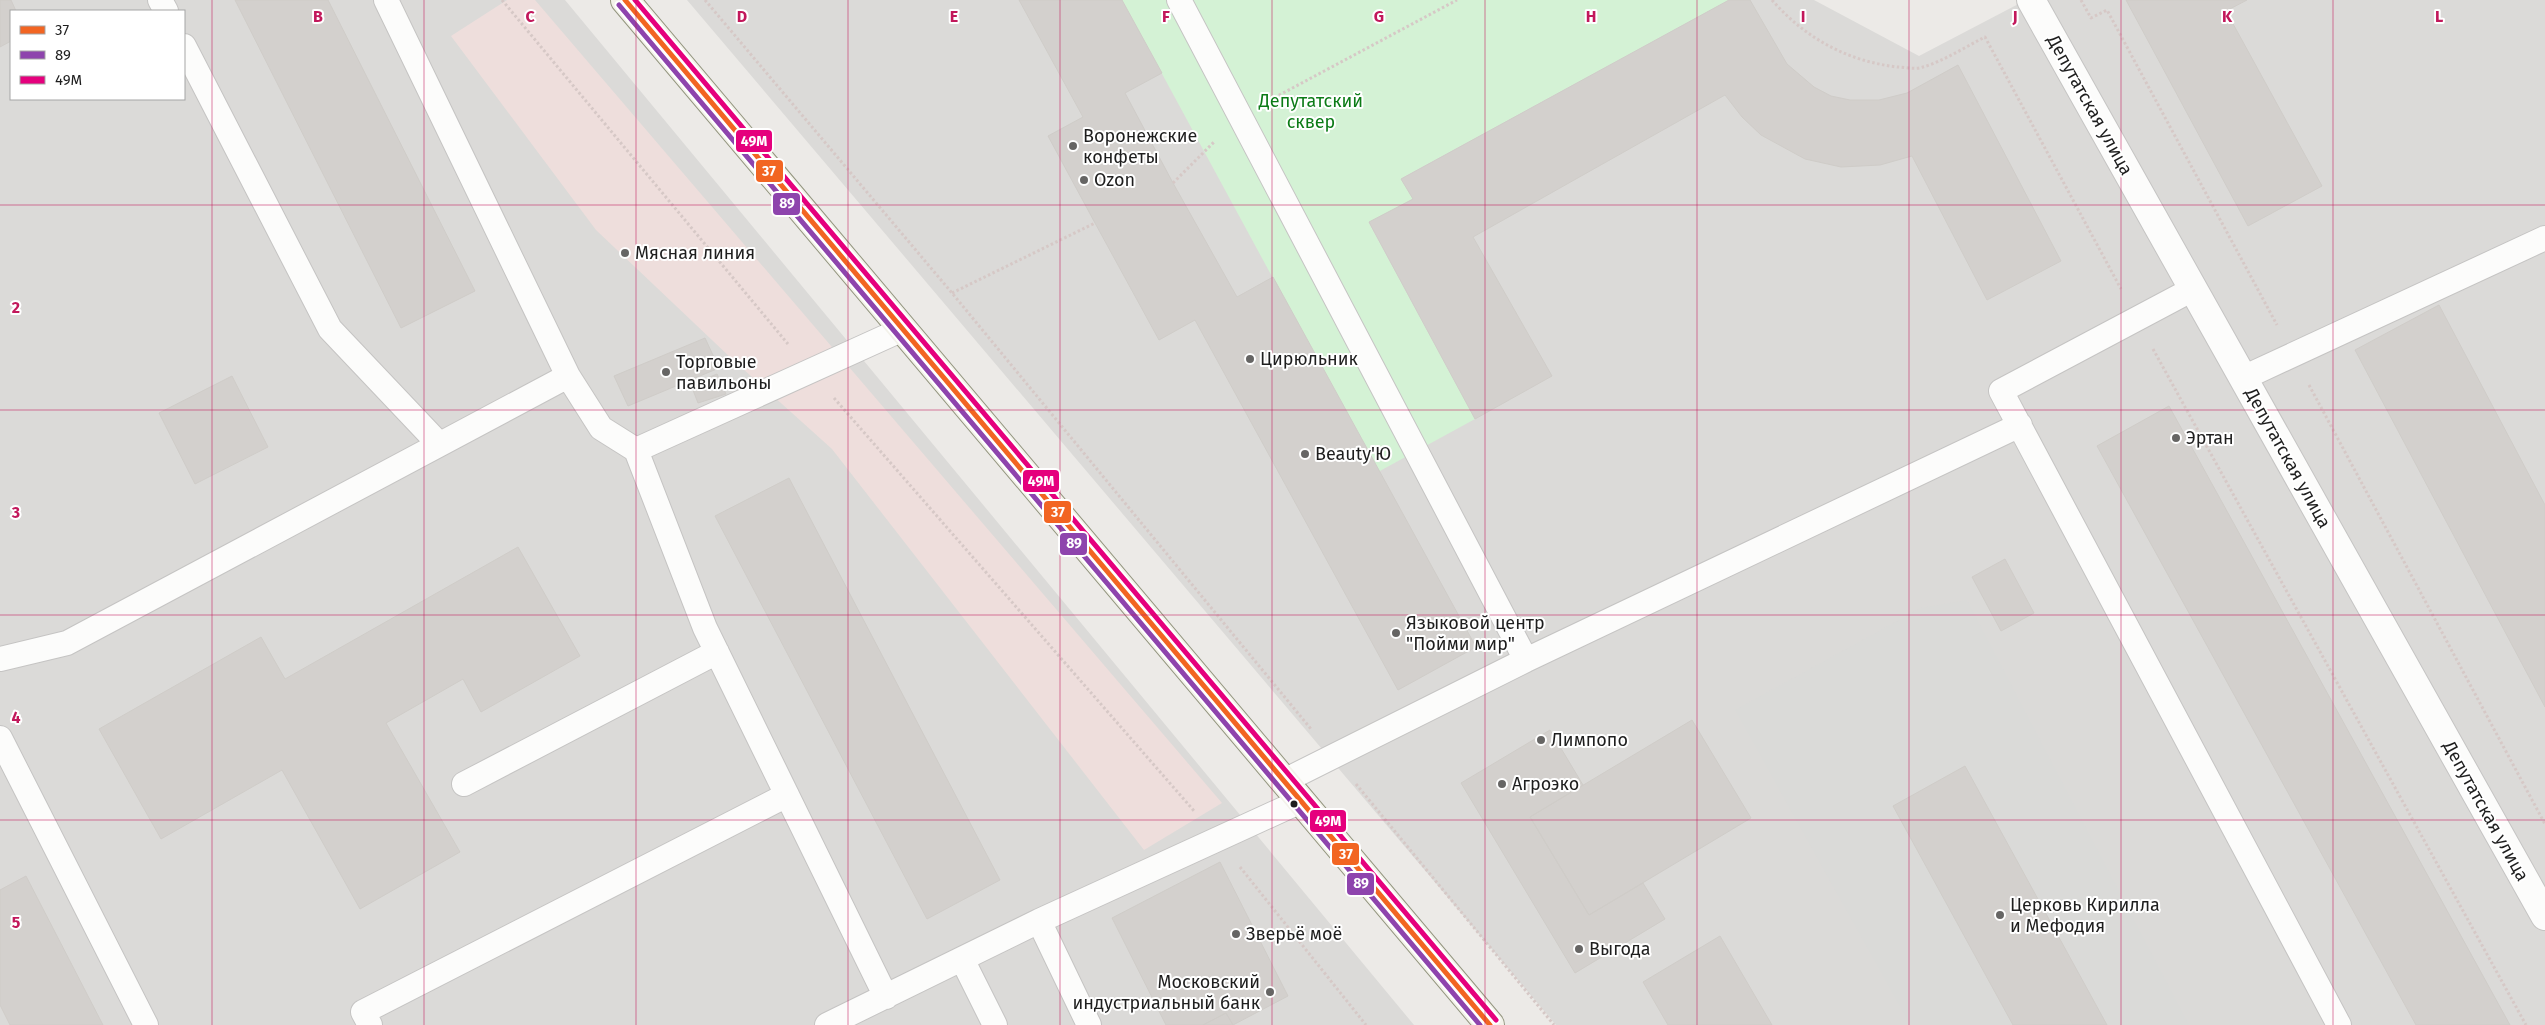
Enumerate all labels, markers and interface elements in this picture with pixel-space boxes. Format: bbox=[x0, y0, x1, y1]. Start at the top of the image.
text: B bbox=[313, 7, 323, 26]
text: C bbox=[525, 7, 535, 26]
text: D bbox=[737, 7, 747, 26]
text: E bbox=[950, 7, 958, 26]
text: F bbox=[1162, 7, 1170, 26]
text: G bbox=[1374, 7, 1384, 26]
text: H bbox=[1586, 7, 1596, 26]
text: I bbox=[1801, 7, 1805, 26]
text: J bbox=[2011, 7, 2018, 26]
text: K bbox=[2222, 7, 2233, 26]
text: L bbox=[2435, 7, 2443, 26]
legend bbox=[10, 10, 185, 100]
text: 37 bbox=[55, 21, 69, 39]
street label: Депутатская улица bbox=[2042, 30, 2138, 179]
text: 89 bbox=[55, 46, 71, 64]
text: 49М bbox=[55, 71, 82, 89]
park label: Депутатский сквер bbox=[1258, 90, 1363, 133]
place label: Воронежские конфеты bbox=[1083, 125, 1197, 168]
line badge: 49М bbox=[735, 129, 773, 153]
text: 49М bbox=[741, 133, 767, 150]
marker: Воронежские конфеты bbox=[1067, 140, 1079, 152]
line badge: 37 bbox=[755, 159, 784, 183]
text: 37 bbox=[761, 163, 776, 180]
place label: Ozon bbox=[1094, 169, 1135, 191]
marker: Ozon bbox=[1078, 174, 1090, 186]
line badge: 89 bbox=[772, 192, 801, 216]
text: 89 bbox=[779, 195, 795, 212]
place label: Мясная линия bbox=[635, 242, 755, 264]
marker: Мясная линия bbox=[619, 247, 631, 259]
text: 2 bbox=[12, 298, 20, 317]
place label: Цирюльник bbox=[1260, 348, 1359, 370]
place label: Торговые павильоны bbox=[676, 351, 771, 394]
marker: Цирюльник bbox=[1244, 353, 1256, 365]
marker: Торговые павильоны bbox=[660, 366, 672, 378]
street label: Депутатская улица bbox=[2240, 383, 2336, 532]
place label: Эртан bbox=[2186, 427, 2234, 449]
marker: Эртан bbox=[2170, 432, 2182, 444]
place label: Beauty'Ю bbox=[1315, 443, 1391, 465]
marker: Beauty'Ю bbox=[1299, 448, 1311, 460]
line badge: 49М bbox=[1022, 469, 1060, 493]
text: 49М bbox=[1028, 473, 1054, 490]
line badge: 37 bbox=[1043, 500, 1072, 524]
text: 3 bbox=[11, 503, 20, 522]
text: 37 bbox=[1050, 504, 1065, 521]
line badge: 89 bbox=[1059, 532, 1088, 556]
text: 89 bbox=[1066, 535, 1082, 552]
place label: Языковой центр "Пойми мир" bbox=[1406, 612, 1545, 655]
marker: Языковой центр "Пойми мир" bbox=[1390, 627, 1402, 639]
text: 4 bbox=[11, 708, 21, 727]
place label: Лимпопо bbox=[1551, 729, 1628, 751]
marker: Лимпопо bbox=[1535, 734, 1547, 746]
street label: Депутатская улица bbox=[2438, 736, 2534, 885]
place label: Агроэко bbox=[1512, 773, 1579, 795]
marker: Агроэко bbox=[1496, 778, 1508, 790]
unlabelled marker bbox=[1289, 799, 1299, 809]
line badge: 49М bbox=[1309, 809, 1347, 833]
text: 49М bbox=[1315, 813, 1341, 830]
line badge: 37 bbox=[1331, 842, 1360, 866]
text: 37 bbox=[1338, 846, 1353, 863]
line badge: 89 bbox=[1346, 872, 1375, 896]
text: 89 bbox=[1353, 875, 1369, 892]
place label: Церковь Кирилла и Мефодия bbox=[2010, 894, 2160, 937]
marker: Церковь Кирилла и Мефодия bbox=[1994, 909, 2006, 921]
text: 5 bbox=[12, 913, 21, 932]
place label: Зверьё моё bbox=[1246, 923, 1342, 945]
marker: Зверьё моё bbox=[1230, 928, 1242, 940]
place label: Выгода bbox=[1589, 938, 1651, 960]
marker: Выгода bbox=[1573, 943, 1585, 955]
place label: Московский индустриальный банк bbox=[1073, 971, 1261, 1014]
marker: Московский индустриальный банк bbox=[1264, 986, 1276, 998]

